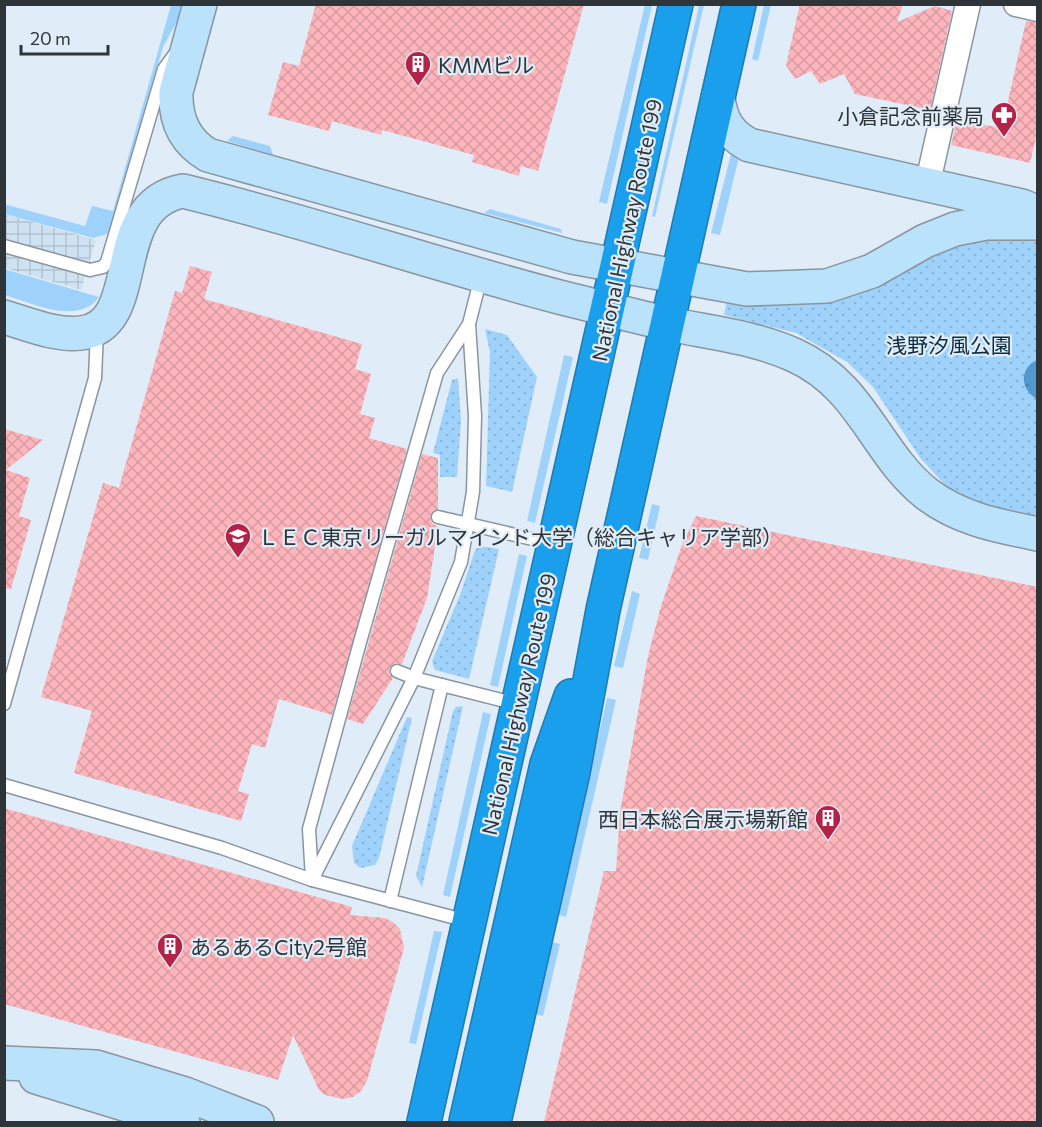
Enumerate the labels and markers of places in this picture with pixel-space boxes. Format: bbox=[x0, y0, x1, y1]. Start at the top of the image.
building icon: KMMビル bbox=[403, 49, 433, 87]
place label: KMMビル bbox=[438, 52, 534, 77]
pharmacy icon: 小倉記念前薬局 bbox=[989, 100, 1019, 138]
place label: 小倉記念前薬局 bbox=[837, 103, 984, 128]
school or university icon: ＬＥＣ東京リーガルマインド大学（総合キャリア学部） bbox=[223, 521, 253, 559]
place label: ＬＥＣ東京リーガルマインド大学（総合キャリア学部） bbox=[258, 524, 783, 549]
building icon: 西日本総合展示場新館 bbox=[813, 803, 843, 841]
place label: 西日本総合展示場新館 bbox=[598, 806, 808, 831]
building icon: あるあるCity2号館 bbox=[155, 931, 185, 969]
place label: あるあるCity2号館 bbox=[190, 934, 367, 959]

